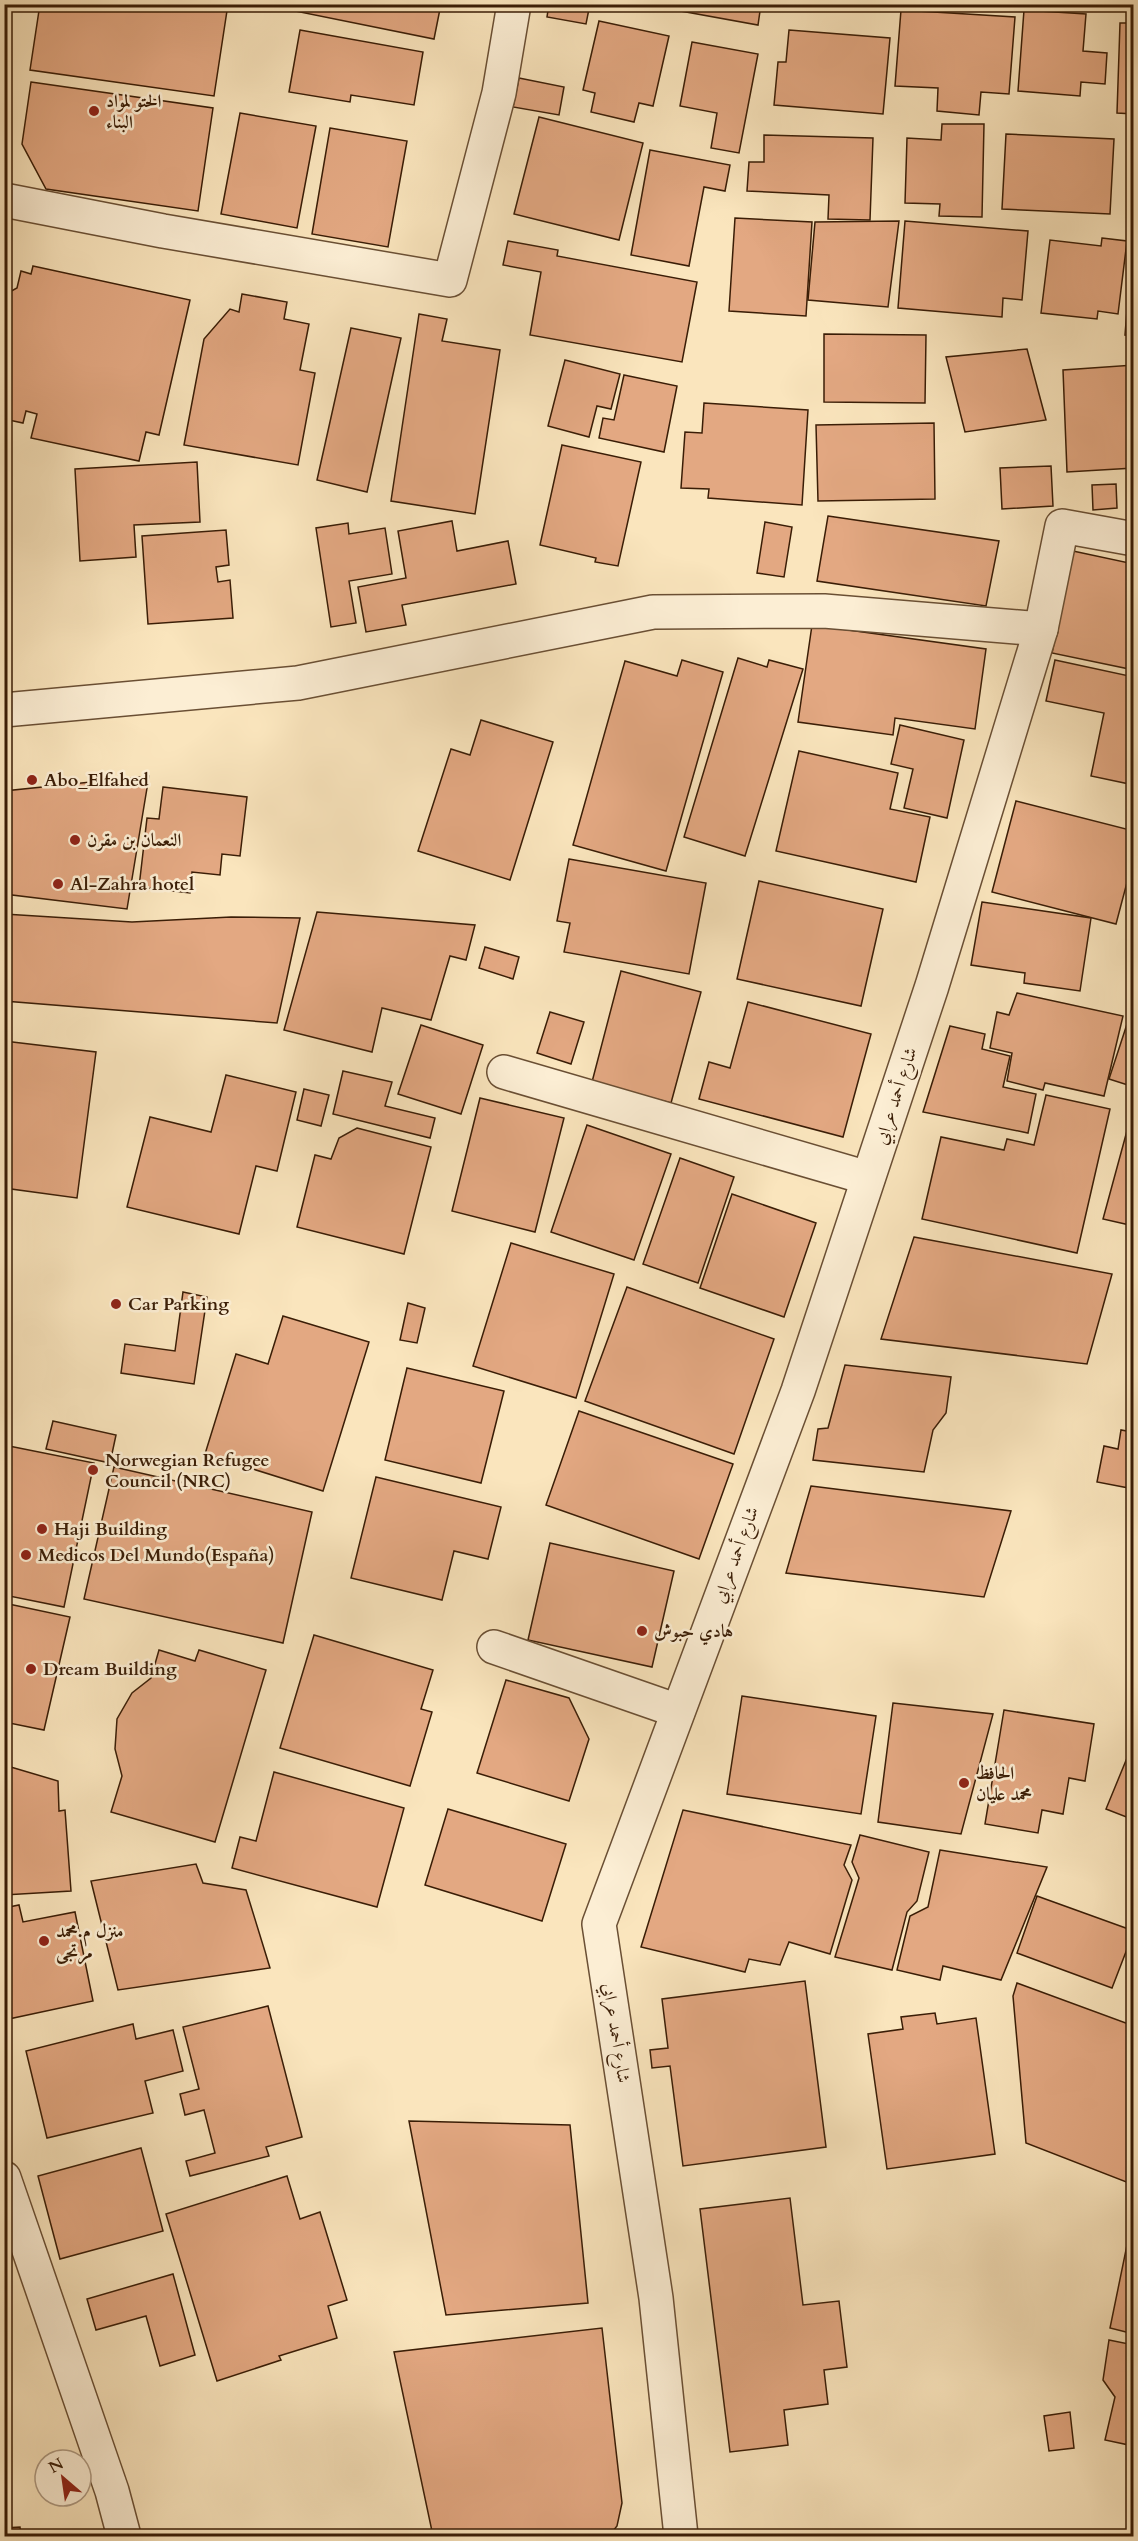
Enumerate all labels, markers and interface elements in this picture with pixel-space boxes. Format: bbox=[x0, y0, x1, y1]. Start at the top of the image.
place label: الحتو لمواد البناء bbox=[106, 89, 161, 135]
marker: الحتو لمواد البناء bbox=[87, 104, 101, 118]
place label: Abo_Elfahed bbox=[44, 768, 149, 793]
marker: Abo_Elfahed bbox=[25, 773, 39, 787]
place label: النعمان بن مقرن bbox=[87, 828, 181, 853]
marker: النعمان بن مقرن bbox=[68, 833, 82, 847]
place label: Al-Zahra hotel bbox=[70, 872, 194, 897]
marker: Al-Zahra hotel bbox=[51, 877, 65, 891]
street label: شارع أحمد عرابي bbox=[868, 1044, 925, 1148]
place label: Car Parking bbox=[128, 1292, 229, 1317]
marker: Car Parking bbox=[109, 1297, 123, 1311]
place label: Norwegian Refugee Council (NRC) bbox=[105, 1448, 270, 1494]
marker: Norwegian Refugee Council (NRC) bbox=[86, 1463, 100, 1477]
street label: شارع أحمد عرابي bbox=[706, 1503, 767, 1607]
place label: Haji Building bbox=[54, 1517, 167, 1542]
marker: Haji Building bbox=[35, 1522, 49, 1536]
place label: Medicos Del Mundo(España) bbox=[38, 1543, 275, 1568]
marker: Medicos Del Mundo(España) bbox=[19, 1548, 33, 1562]
place label: هادي حبوش bbox=[654, 1619, 733, 1646]
marker: هادي حبوش bbox=[635, 1624, 649, 1638]
place label: Dream Building bbox=[43, 1657, 177, 1682]
marker: Dream Building bbox=[24, 1662, 38, 1676]
place label: الحافظ محمد عليان bbox=[976, 1761, 1032, 1807]
marker: الحافظ محمد عليان bbox=[957, 1776, 971, 1790]
place label: منزل م.محمد مرتجى bbox=[56, 1919, 124, 1965]
marker: منزل م.محمد مرتجى bbox=[37, 1934, 51, 1948]
street label: شارع أحمد عرابي bbox=[594, 1981, 637, 2085]
north arrow bbox=[33, 2448, 93, 2508]
text: N bbox=[45, 2453, 68, 2479]

